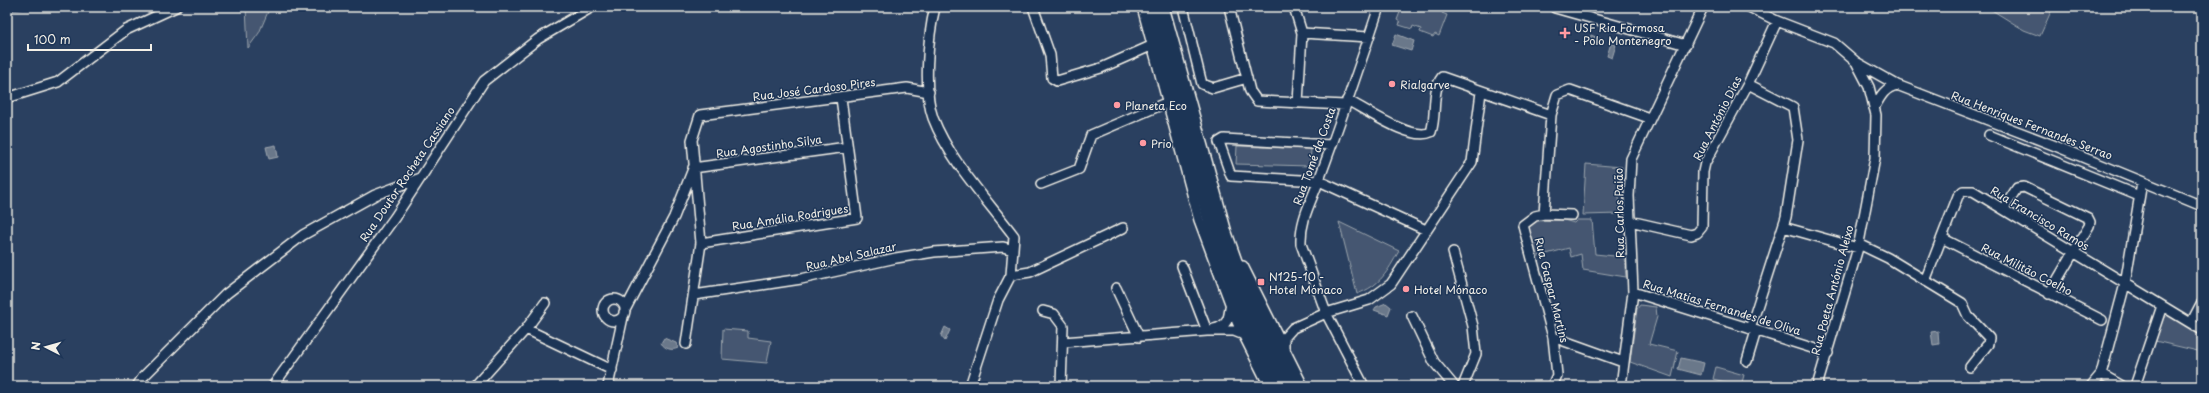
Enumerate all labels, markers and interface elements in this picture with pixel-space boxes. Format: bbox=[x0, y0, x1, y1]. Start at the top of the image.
place label: USF Ria Formosa - Polo Montenegro bbox=[1574, 19, 1672, 49]
scale bar bbox=[28, 26, 151, 52]
marker: USF Ria Formosa - Polo Montenegro bbox=[1559, 27, 1571, 39]
text: 100 m bbox=[34, 30, 71, 48]
street label: Rua José Cardoso Pires bbox=[752, 73, 876, 105]
street label: Rua António Dias bbox=[1688, 73, 1746, 163]
place label: Rialgarve bbox=[1400, 76, 1450, 93]
marker: Rialgarve bbox=[1387, 79, 1397, 89]
street label: Rua Henriques Fernandes Serrao bbox=[1949, 86, 2115, 164]
place label: Planeta Eco bbox=[1125, 97, 1187, 114]
marker: Planeta Eco bbox=[1112, 100, 1122, 110]
street label: Rua Doutor Rocheta Cassiano bbox=[355, 103, 459, 245]
street label: Rua Tomé da Costa bbox=[1288, 104, 1340, 207]
street label: Rua Agostinho Silva bbox=[715, 130, 823, 162]
place label: Prio bbox=[1151, 135, 1172, 152]
marker: Prio bbox=[1138, 138, 1148, 148]
street label: Rua Carlos Paião bbox=[1610, 168, 1628, 258]
street label: Rua Francisco Ramos bbox=[1987, 182, 2093, 254]
street label: Rua Amália Rodrigues bbox=[731, 199, 849, 235]
street label: Rua Poeta António Aleixo bbox=[1806, 223, 1858, 357]
street label: Rua Gaspar Martins bbox=[1531, 236, 1573, 344]
street label: Rua Abel Salazar bbox=[804, 237, 898, 275]
street label: Rua Militão Coelho bbox=[1979, 239, 2075, 299]
place label: N125-10 - Hotel Mónaco bbox=[1269, 268, 1342, 298]
street label: Rua Matias Fernandes de Oliva bbox=[1641, 275, 1803, 339]
marker: N125-10 - Hotel Mónaco bbox=[1256, 277, 1266, 287]
place label: Hotel Mónaco bbox=[1414, 281, 1487, 298]
marker: Hotel Mónaco bbox=[1401, 284, 1411, 294]
north arrow bbox=[26, 327, 66, 367]
text: N bbox=[27, 340, 44, 351]

